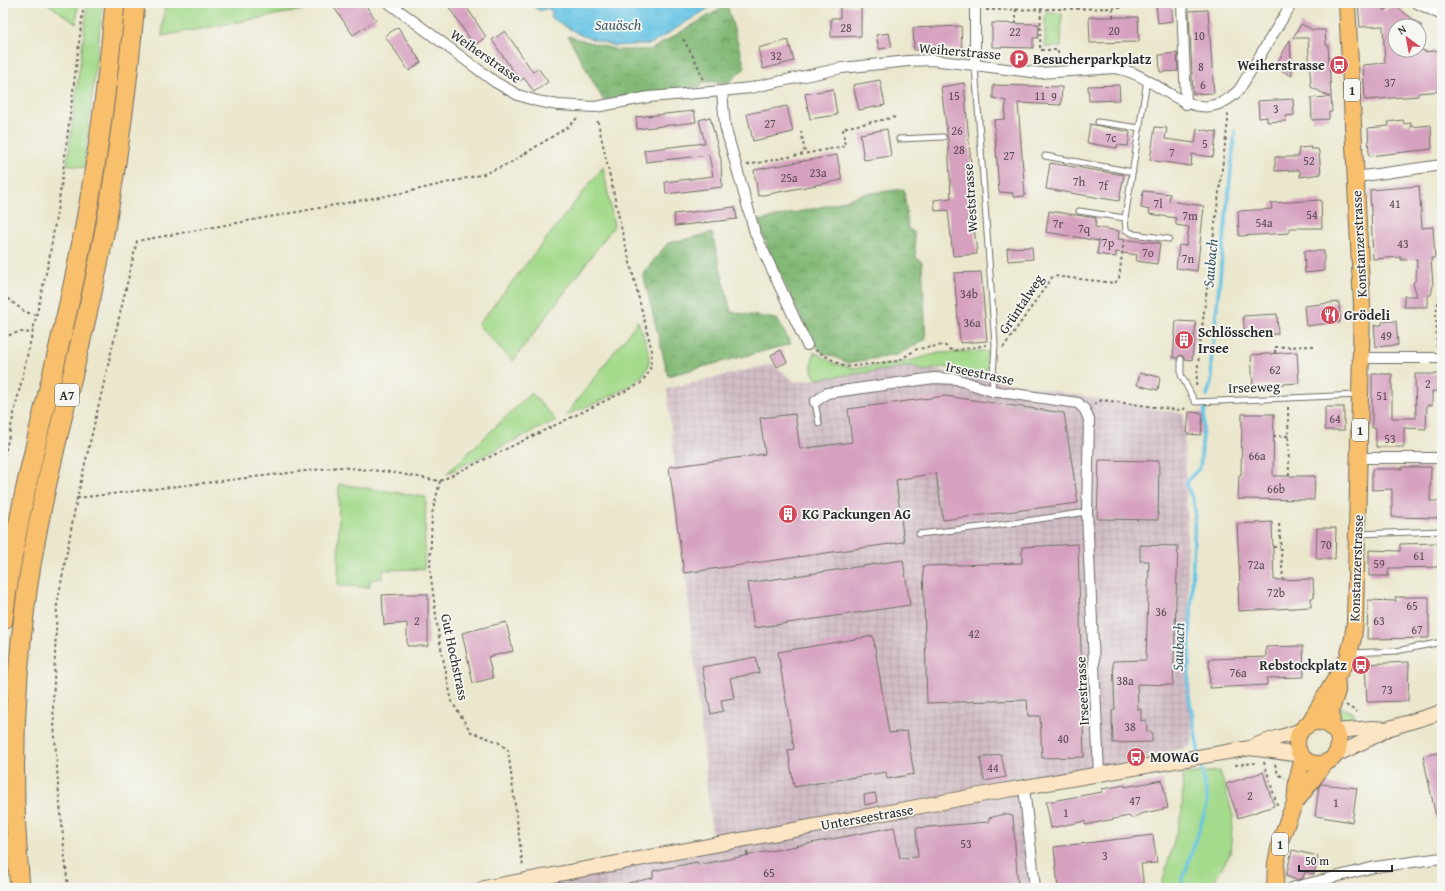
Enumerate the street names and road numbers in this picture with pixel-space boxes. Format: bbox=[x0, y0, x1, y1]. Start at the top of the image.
street label: Weiherstrasse bbox=[446, 24, 526, 88]
street label: Weiherstrasse bbox=[918, 37, 1002, 65]
road number: 1 bbox=[1344, 79, 1360, 101]
street label: Weststrasse bbox=[958, 163, 982, 233]
street label: Konstanzerstrasse bbox=[1346, 190, 1372, 298]
street label: Grüntalweg bbox=[994, 270, 1048, 338]
street label: Irseestrasse bbox=[944, 356, 1016, 390]
street label: Irseeweg bbox=[1228, 376, 1280, 398]
road number: A7 bbox=[55, 384, 79, 406]
road number: 1 bbox=[1352, 419, 1368, 441]
street label: Konstanzerstrasse bbox=[1344, 514, 1368, 622]
street label: Gut Hochstrass bbox=[436, 612, 474, 702]
street label: Irseestrasse bbox=[1070, 655, 1094, 726]
street label: Unterseestrasse bbox=[819, 799, 915, 835]
road number: 1 bbox=[1272, 833, 1288, 855]

